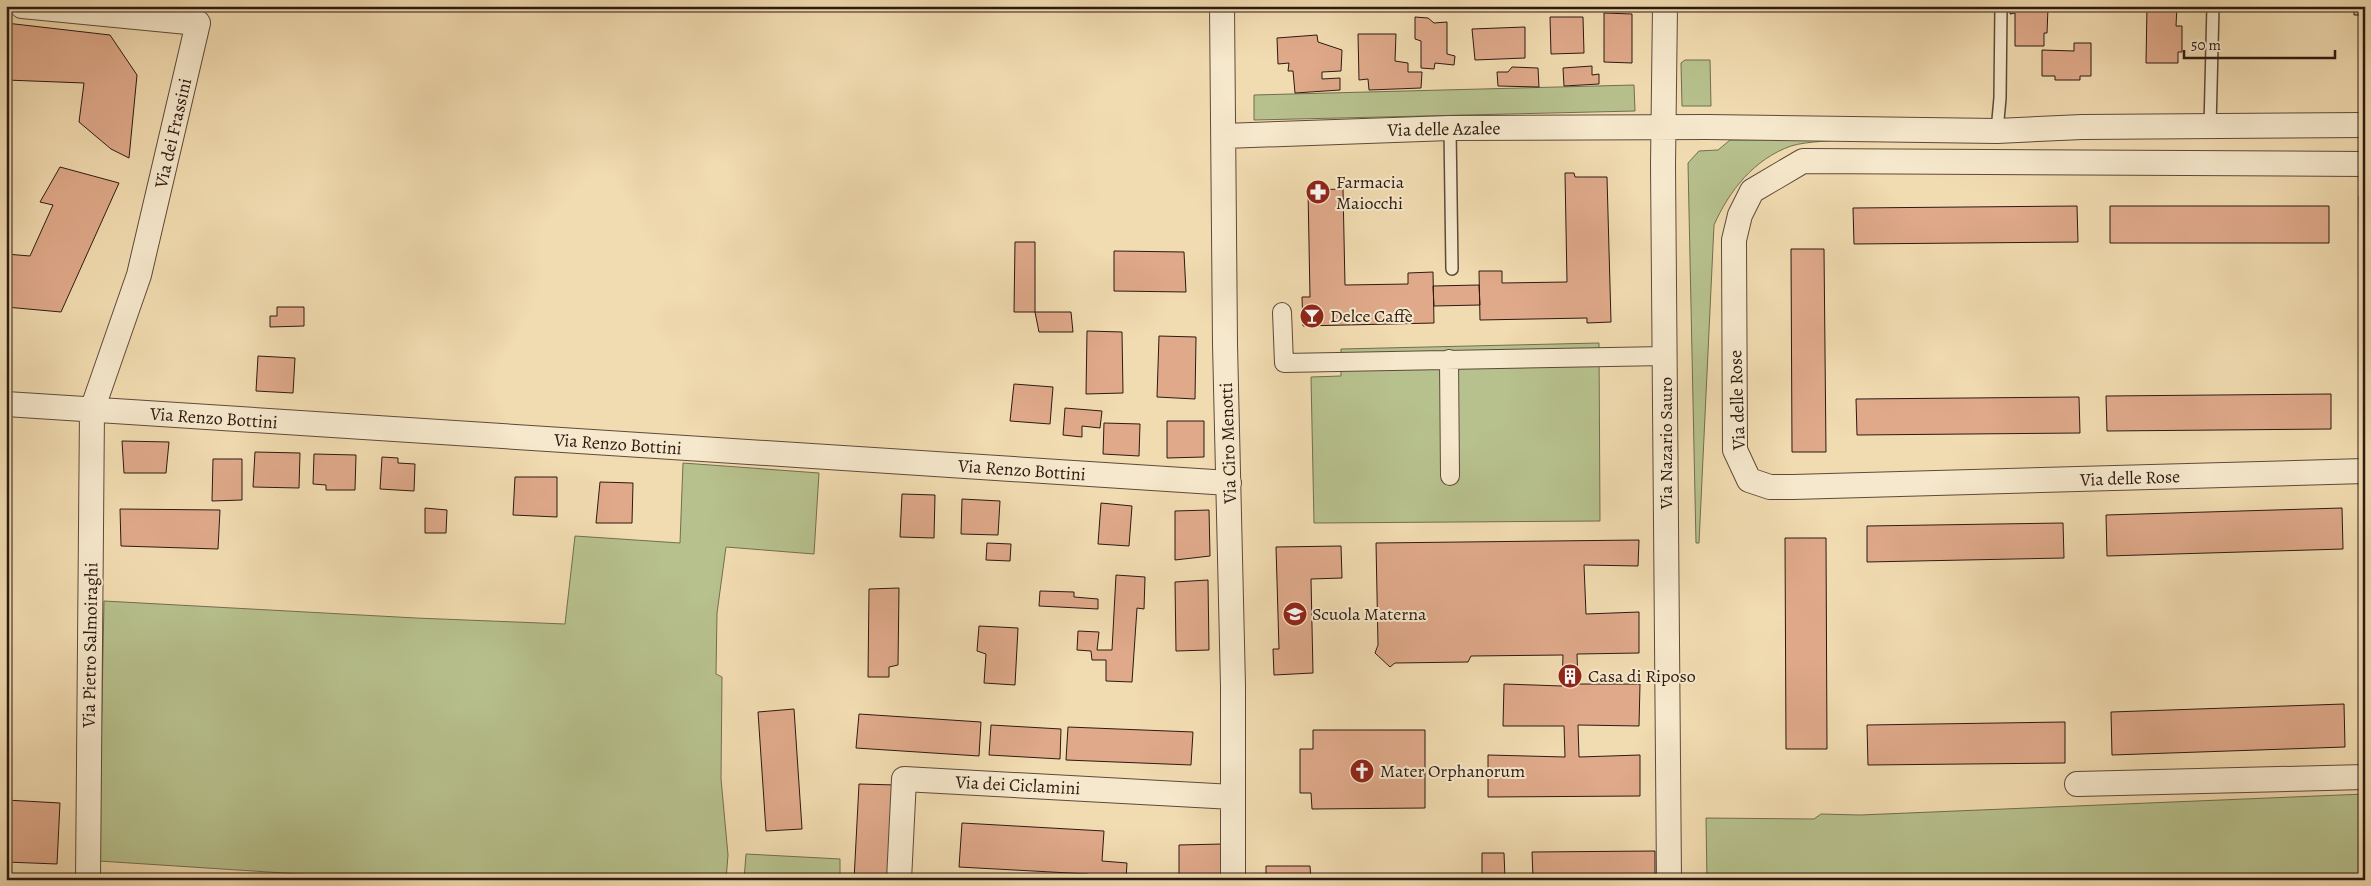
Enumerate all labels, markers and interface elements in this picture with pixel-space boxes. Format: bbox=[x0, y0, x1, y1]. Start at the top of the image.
scale bar bbox=[2184, 28, 2335, 60]
text: 50 m bbox=[2191, 35, 2221, 55]
street label: Via dei Frassini bbox=[148, 76, 197, 191]
street label: Via delle Azalee bbox=[1386, 116, 1501, 142]
place label: Farmacia Maiocchi bbox=[1336, 170, 1405, 215]
pharmacy icon: Farmacia Maiocchi bbox=[1305, 179, 1331, 205]
bar icon: Delce Caffè bbox=[1299, 303, 1325, 329]
place label: Delce Caffè bbox=[1330, 304, 1413, 328]
street label: Via delle Rose bbox=[1723, 350, 1751, 451]
street label: Via Nazario Sauro bbox=[1654, 377, 1678, 510]
street label: Via Ciro Menotti bbox=[1214, 382, 1242, 505]
street label: Via Renzo Bottini bbox=[148, 401, 279, 434]
street label: Via Renzo Bottini bbox=[552, 427, 683, 460]
street label: Via Renzo Bottini bbox=[956, 453, 1087, 486]
street label: Via delle Rose bbox=[2079, 464, 2180, 492]
street label: Via Pietro Salmoiraghi bbox=[77, 562, 103, 729]
school or university icon: Scuola Materna bbox=[1282, 601, 1308, 627]
place label: Scuola Materna bbox=[1312, 602, 1427, 626]
building icon: Casa di Riposo bbox=[1557, 663, 1583, 689]
place label: Casa di Riposo bbox=[1588, 664, 1696, 688]
church icon: Mater Orphanorum bbox=[1349, 758, 1375, 784]
place label: Mater Orphanorum bbox=[1380, 759, 1525, 783]
street label: Via dei Ciclamini bbox=[954, 770, 1081, 800]

